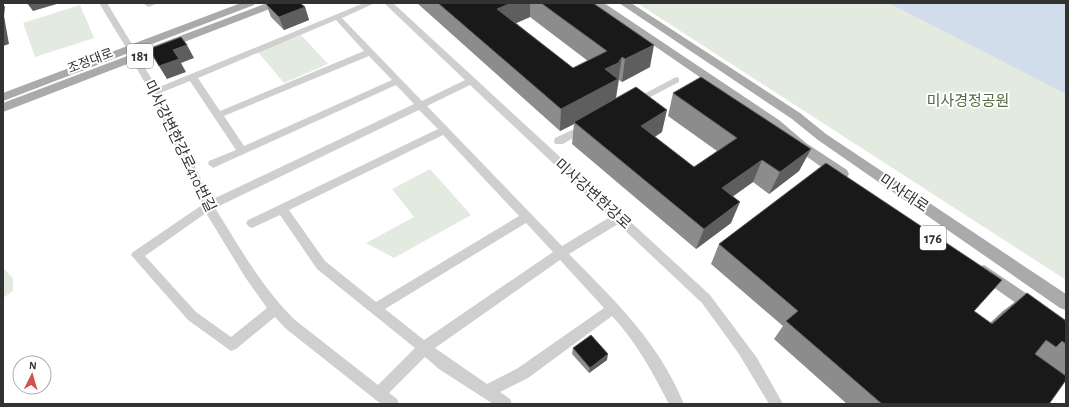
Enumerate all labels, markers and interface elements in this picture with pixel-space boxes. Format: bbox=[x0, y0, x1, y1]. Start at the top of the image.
road number: 181 bbox=[127, 44, 153, 68]
street label: 조정대로 bbox=[66, 46, 115, 76]
street label: 미사강변한강로410번길 bbox=[141, 78, 219, 214]
park label: 미사경정공원 bbox=[927, 93, 1009, 109]
street label: 미사강변한강로 bbox=[552, 156, 634, 232]
street label: 미사대로 bbox=[877, 171, 931, 215]
road number: 176 bbox=[920, 226, 946, 250]
north arrow bbox=[12, 355, 52, 395]
text: N bbox=[29, 360, 37, 371]

